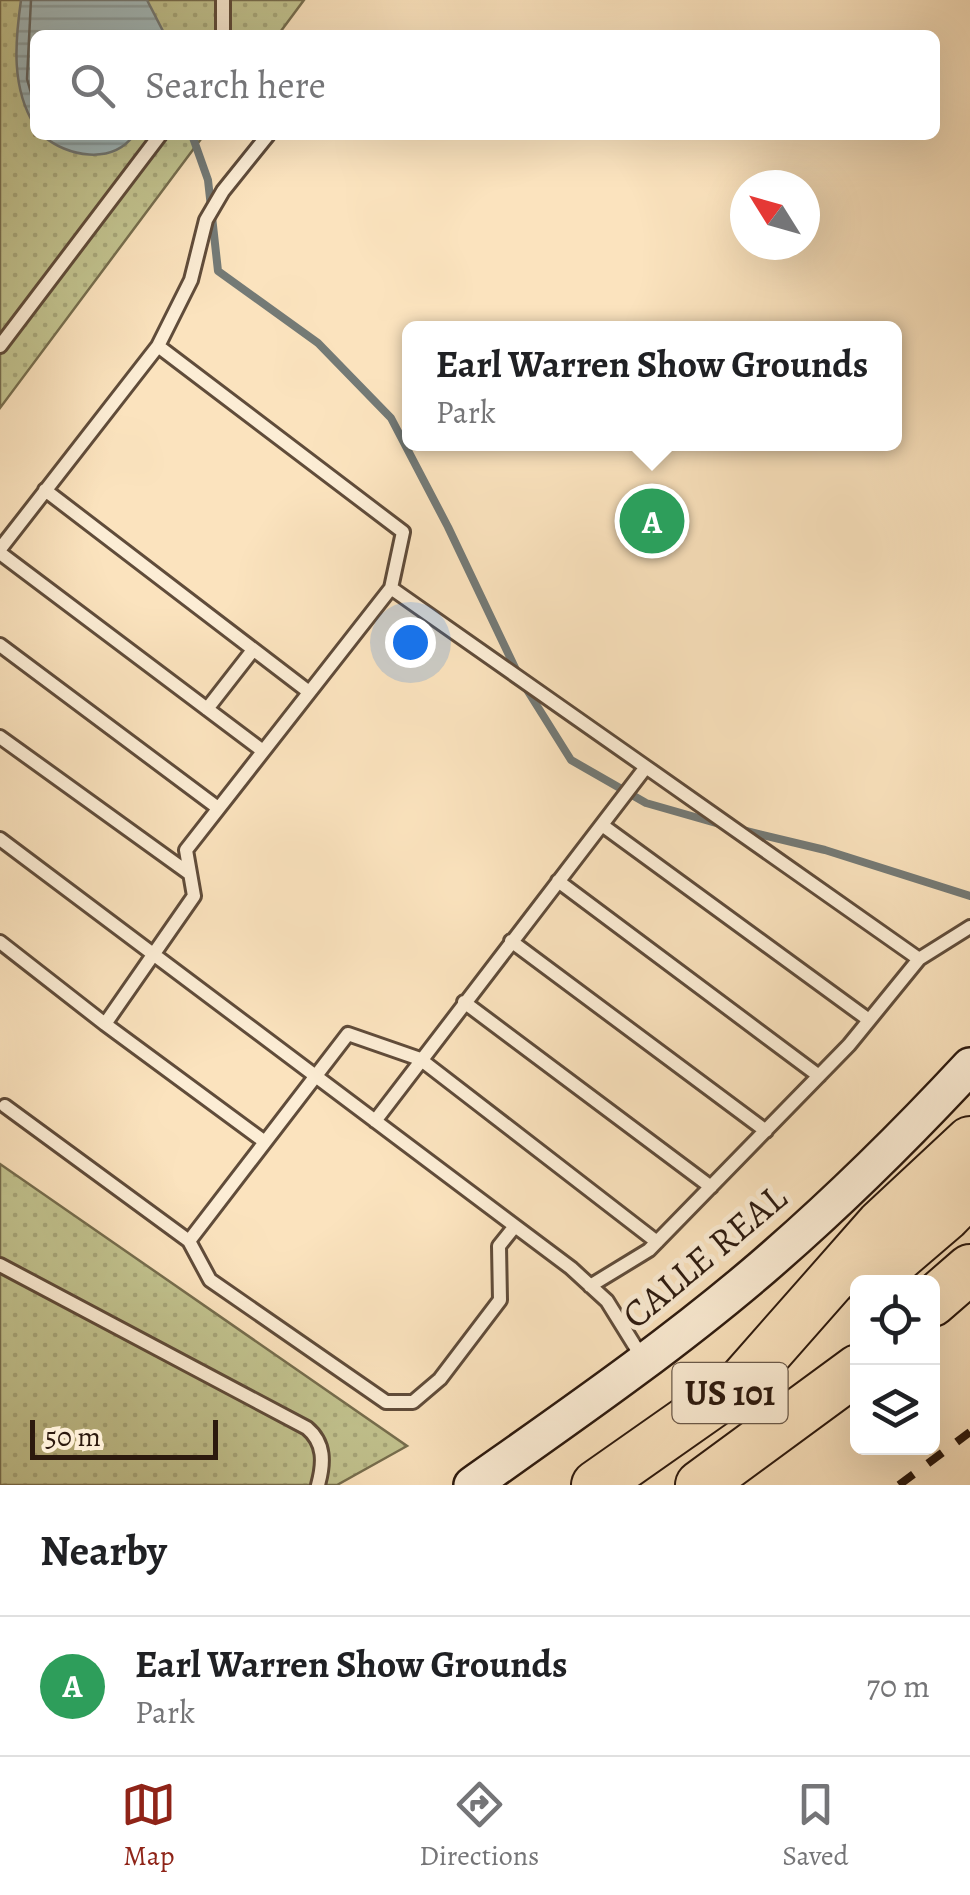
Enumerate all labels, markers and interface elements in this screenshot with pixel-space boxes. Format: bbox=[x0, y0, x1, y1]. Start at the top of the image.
search box bbox=[30, 30, 940, 140]
icon: search bbox=[65, 58, 120, 113]
text: Search here bbox=[145, 59, 326, 111]
north arrow bbox=[730, 170, 820, 260]
popup bbox=[402, 321, 902, 451]
text: Earl Warren Show Grounds bbox=[436, 338, 868, 390]
text: Park bbox=[436, 390, 496, 434]
pin: A bbox=[620, 484, 684, 558]
your location bbox=[385, 617, 436, 668]
street label: CALLE REAL bbox=[611, 1171, 798, 1340]
map controls bbox=[850, 1275, 940, 1455]
button: locate bbox=[850, 1275, 940, 1365]
road number: US 101 bbox=[672, 1363, 788, 1423]
button: layers bbox=[850, 1365, 940, 1455]
scale bar bbox=[30, 1415, 218, 1460]
text: 50 m bbox=[45, 1418, 101, 1456]
text: Nearby bbox=[40, 1522, 167, 1579]
text: Earl Warren Show Grounds bbox=[135, 1638, 567, 1690]
text: A bbox=[62, 1664, 83, 1708]
text: 70 m bbox=[867, 1664, 930, 1708]
text: Park bbox=[135, 1690, 195, 1734]
tab: Map bbox=[121, 1777, 176, 1875]
tab: Directions bbox=[419, 1777, 539, 1875]
tab: Saved bbox=[782, 1777, 849, 1875]

